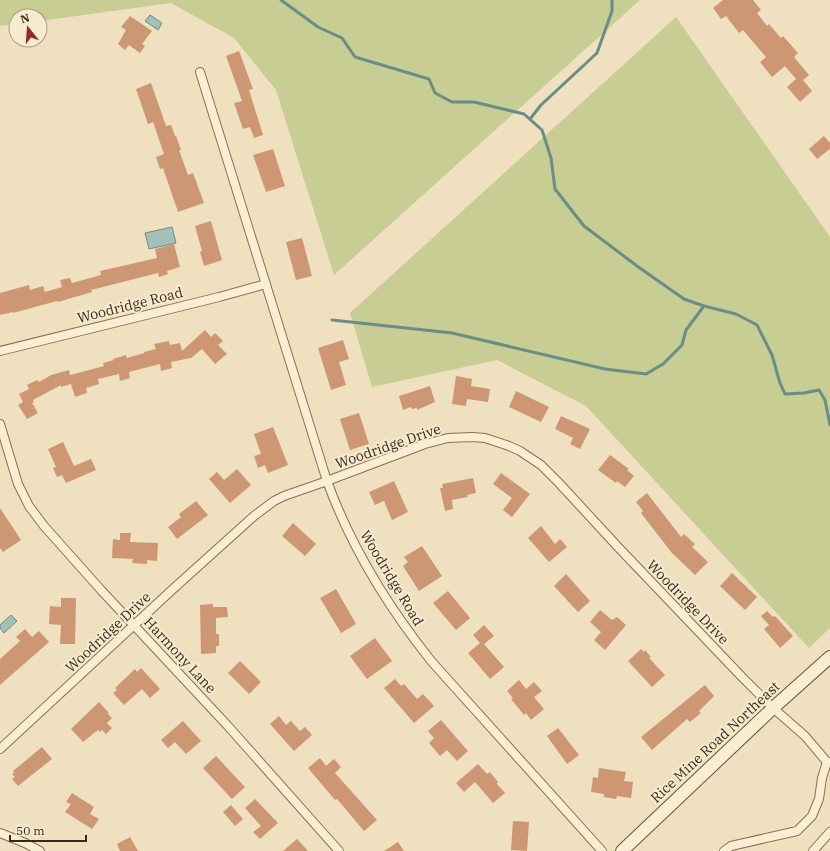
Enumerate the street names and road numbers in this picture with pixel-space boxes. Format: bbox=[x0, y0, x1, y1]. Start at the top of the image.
street label: Woodridge Road bbox=[75, 283, 185, 327]
street label: Woodridge Drive bbox=[333, 420, 443, 472]
street label: Woodridge Road bbox=[356, 527, 428, 629]
street label: Woodridge Drive bbox=[643, 556, 733, 648]
street label: Woodridge Drive bbox=[62, 588, 154, 676]
street label: Harmony Lane bbox=[140, 613, 220, 697]
street label: Rice Mine Road Northeast bbox=[647, 677, 783, 807]

